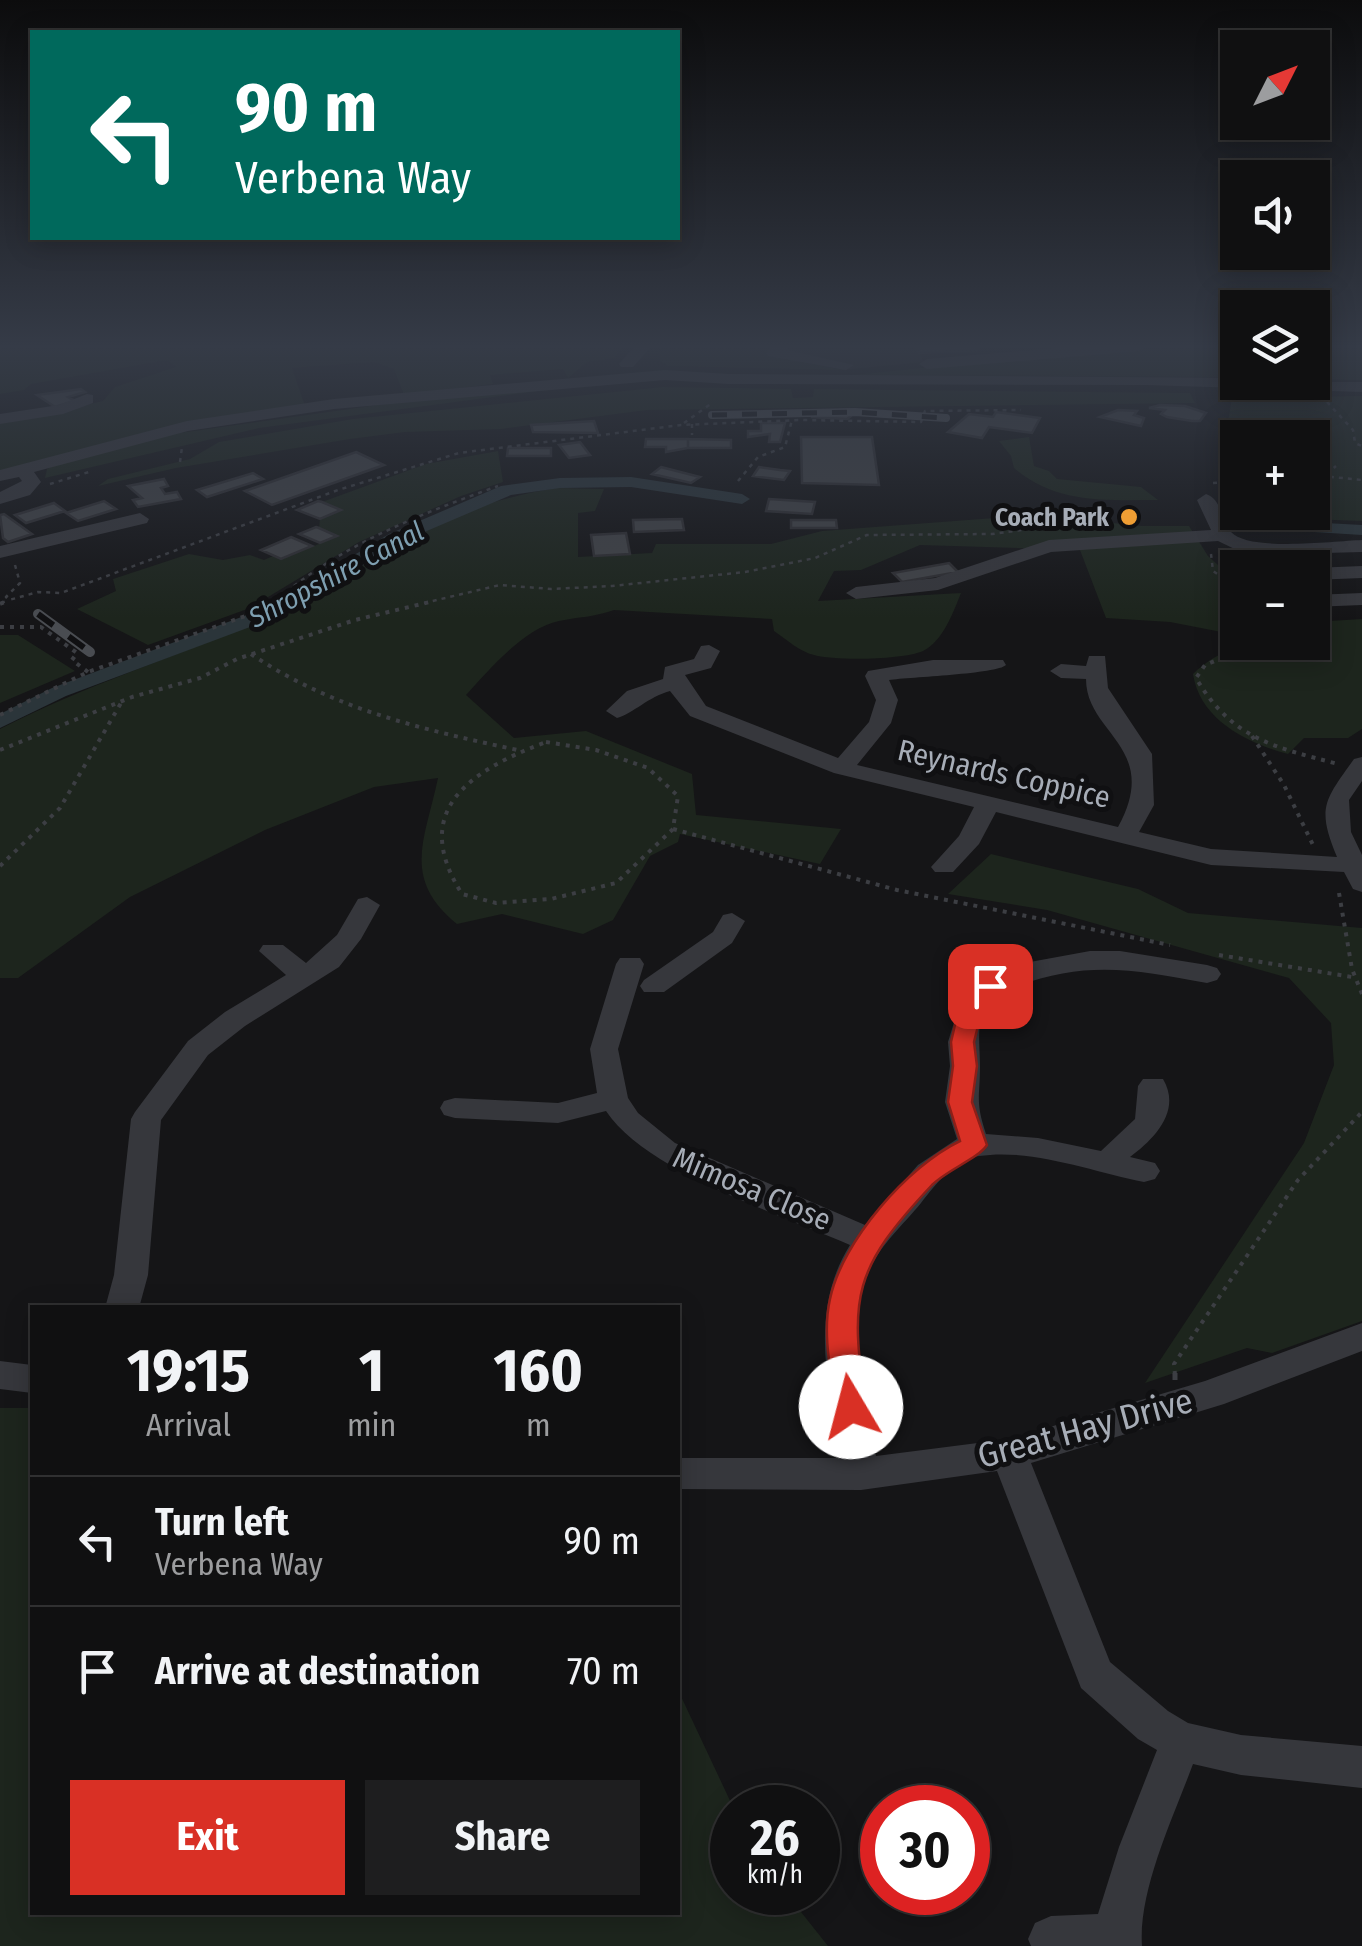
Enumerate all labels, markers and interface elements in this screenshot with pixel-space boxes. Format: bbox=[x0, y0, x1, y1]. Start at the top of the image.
north arrow bbox=[1220, 30, 1330, 140]
map controls bbox=[1220, 30, 1330, 660]
text: 90 m bbox=[235, 66, 377, 150]
icon: left bbox=[70, 70, 200, 200]
text: Verbena Way bbox=[235, 151, 471, 205]
button: sound bbox=[1220, 160, 1330, 270]
button: layers bbox=[1220, 290, 1330, 400]
button: + bbox=[1220, 420, 1330, 530]
place label: Coach Park bbox=[995, 503, 1109, 533]
marker: Coach Park bbox=[1118, 506, 1140, 528]
water label: Shropshire Canal bbox=[242, 514, 429, 635]
button: − bbox=[1220, 550, 1330, 660]
street label: Reynards Coppice bbox=[894, 732, 1114, 816]
pin bbox=[948, 944, 1033, 1029]
icon: arrive bbox=[963, 959, 1018, 1014]
street label: Mimosa Close bbox=[668, 1140, 836, 1238]
text: 19:15 bbox=[127, 1335, 250, 1407]
text: 1 bbox=[359, 1335, 384, 1407]
text: 160 bbox=[493, 1335, 583, 1407]
position arrow bbox=[799, 1355, 903, 1459]
street label: Great Hay Drive bbox=[973, 1379, 1197, 1477]
text: Arrival bbox=[146, 1406, 231, 1444]
text: min bbox=[347, 1406, 396, 1444]
text: m bbox=[526, 1406, 551, 1444]
text: Turn left bbox=[155, 1499, 289, 1545]
icon: left bbox=[70, 1514, 125, 1569]
text: 90 m bbox=[564, 1518, 640, 1564]
text: Verbena Way bbox=[155, 1545, 323, 1583]
icon: arrive bbox=[70, 1644, 125, 1699]
text: Arrive at destination bbox=[155, 1648, 480, 1694]
text: 70 m bbox=[567, 1648, 640, 1694]
button: Exit bbox=[70, 1780, 345, 1895]
button: Share bbox=[365, 1780, 640, 1895]
speed limit sign: 30 bbox=[860, 1785, 990, 1915]
text: 26 bbox=[750, 1808, 800, 1868]
text: km/h bbox=[747, 1860, 803, 1890]

